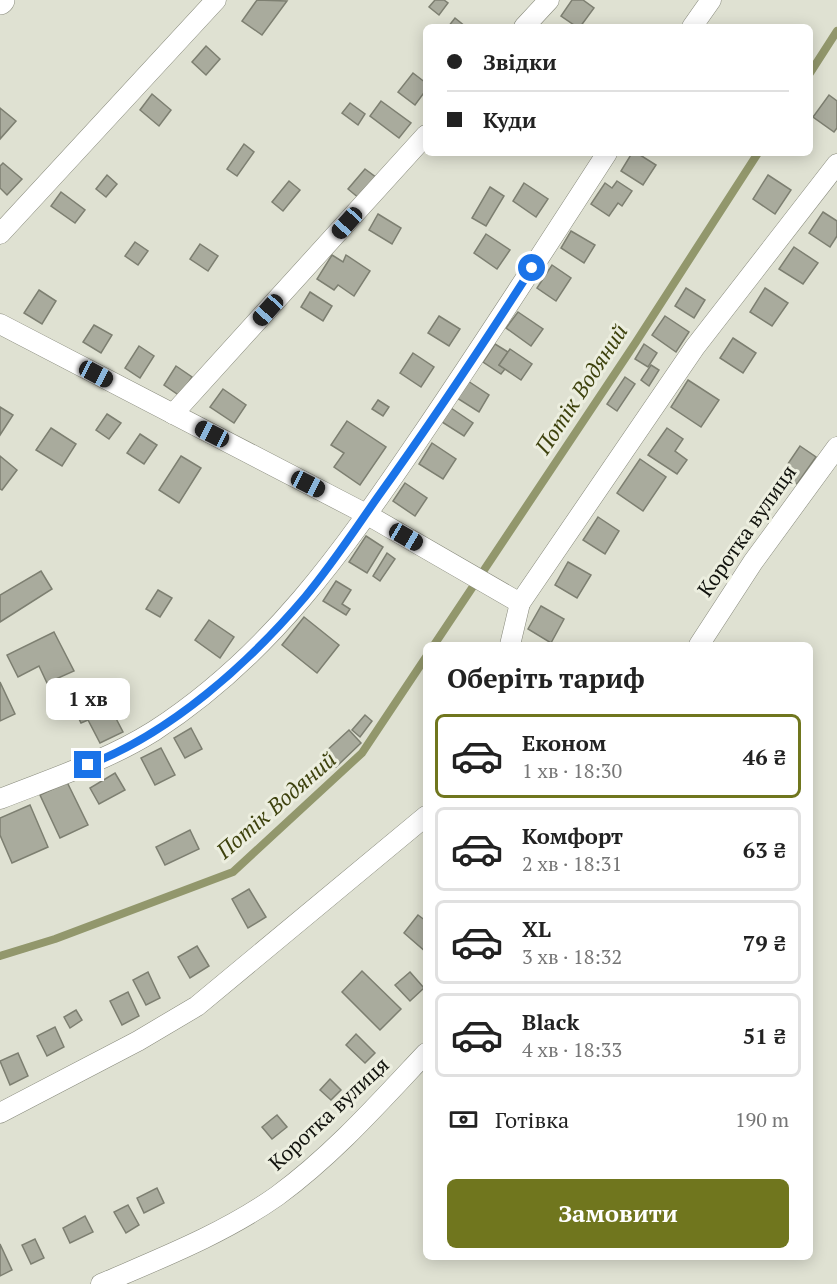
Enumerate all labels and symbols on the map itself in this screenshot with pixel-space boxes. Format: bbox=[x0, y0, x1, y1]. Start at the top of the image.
car bbox=[328, 204, 366, 242]
route start bbox=[518, 254, 545, 281]
car bbox=[249, 291, 287, 329]
water label: Потік Водяний bbox=[527, 318, 633, 460]
car bbox=[76, 358, 116, 390]
car bbox=[192, 418, 232, 450]
street label: Коротка вулиця bbox=[690, 459, 802, 602]
car bbox=[288, 468, 328, 500]
car bbox=[386, 520, 426, 554]
callout: 1 хв bbox=[46, 678, 130, 720]
water label: Потік Водяний bbox=[209, 745, 342, 865]
route end bbox=[74, 751, 101, 778]
street label: Коротка вулиця bbox=[262, 1050, 394, 1176]

